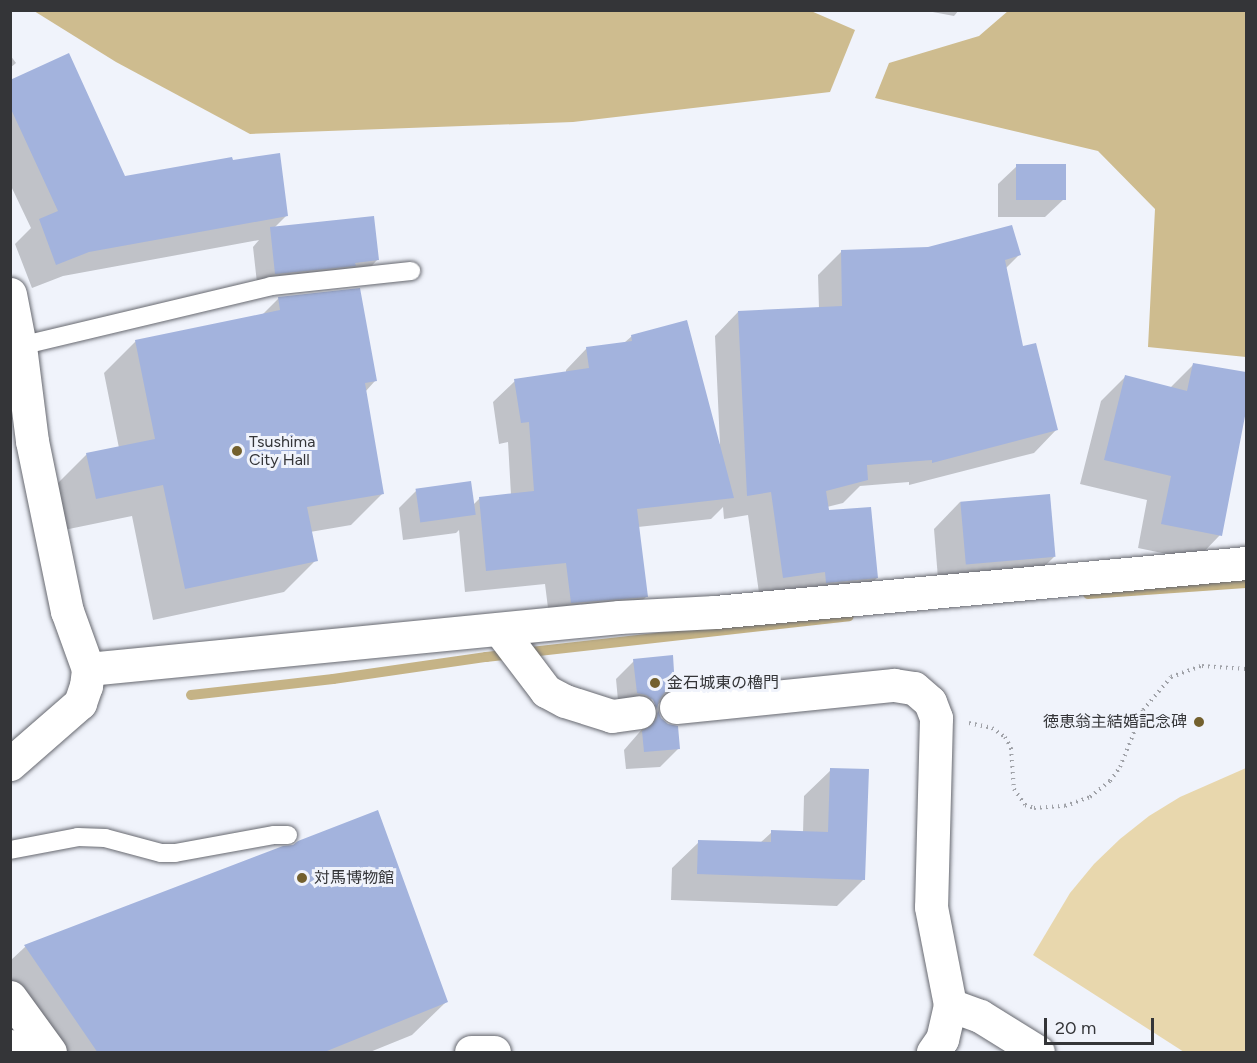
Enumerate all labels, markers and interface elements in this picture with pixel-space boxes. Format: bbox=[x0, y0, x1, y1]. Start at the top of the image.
place label: Tsushima City Hall bbox=[249, 432, 315, 470]
marker: Tsushima City Hall bbox=[230, 444, 244, 458]
place label: 金石城東の櫓門 bbox=[667, 673, 779, 693]
marker: 金石城東の櫓門 bbox=[648, 676, 662, 690]
place label: 徳恵翁主結婚記念碑 bbox=[1043, 712, 1187, 732]
marker: 徳恵翁主結婚記念碑 bbox=[1192, 715, 1206, 729]
place label: 対馬博物館 bbox=[314, 868, 394, 888]
marker: 対馬博物館 bbox=[295, 871, 309, 885]
scale bar bbox=[1047, 1006, 1156, 1044]
text: 20 m bbox=[1055, 1017, 1096, 1039]

